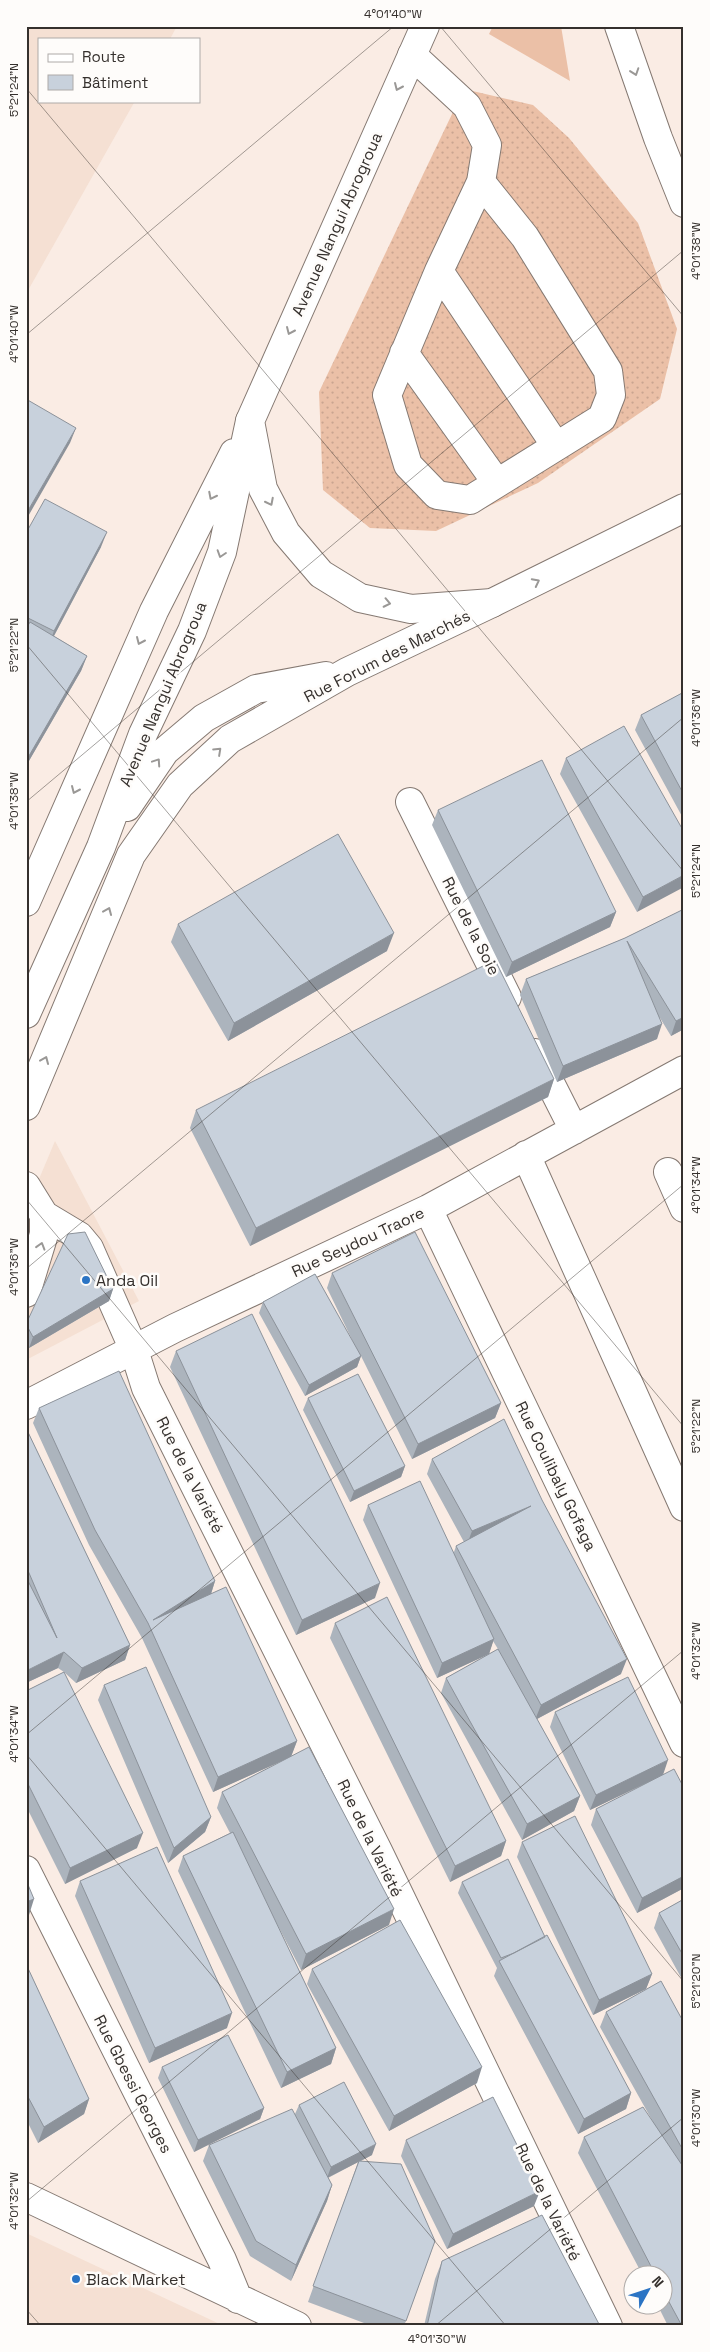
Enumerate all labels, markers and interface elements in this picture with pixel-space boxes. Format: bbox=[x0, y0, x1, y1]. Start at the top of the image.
text: 4°01'40"W bbox=[364, 6, 423, 22]
legend bbox=[38, 38, 200, 102]
text: Route bbox=[82, 47, 126, 66]
text: 5°21'24"N bbox=[6, 63, 22, 117]
one-way arrow bbox=[629, 68, 639, 76]
text: Bâtiment bbox=[82, 73, 148, 92]
one-way arrow bbox=[393, 82, 404, 91]
street label: Avenue Nangui Abrogroua bbox=[287, 129, 387, 319]
text: 4°01'38"W bbox=[688, 221, 704, 280]
text: 4°01'40"W bbox=[6, 304, 22, 363]
one-way arrow bbox=[285, 326, 296, 335]
one-way arrow bbox=[208, 490, 218, 499]
one-way arrow bbox=[264, 496, 274, 505]
one-way arrow bbox=[217, 549, 227, 558]
one-way arrow bbox=[531, 578, 540, 588]
street label: Avenue Nangui Abrogroua bbox=[114, 598, 212, 790]
one-way arrow bbox=[383, 598, 392, 608]
street label: Rue Forum des Marchés bbox=[300, 605, 474, 707]
text: 5°21'22"N bbox=[6, 618, 22, 672]
one-way arrow bbox=[136, 636, 147, 645]
text: 4°01'36"W bbox=[688, 689, 704, 747]
one-way arrow bbox=[212, 747, 221, 756]
one-way arrow bbox=[151, 759, 160, 768]
text: 4°01'38"W bbox=[6, 771, 22, 830]
one-way arrow bbox=[71, 785, 82, 794]
text: 5°21'24"N bbox=[688, 844, 704, 898]
street label: Rue de la Soie bbox=[437, 873, 505, 979]
one-way arrow bbox=[101, 907, 112, 916]
one-way arrow bbox=[38, 1056, 49, 1065]
text: 4°01'34"W bbox=[688, 1156, 704, 1214]
street label: Rue Seydou Traore bbox=[288, 1202, 428, 1282]
text: 4°01'36"W bbox=[6, 1238, 22, 1296]
one-way arrow bbox=[35, 1243, 45, 1251]
place label: Anda Oil bbox=[96, 1270, 158, 1291]
marker: Anda Oil bbox=[80, 1274, 92, 1286]
street label: Rue Coulibaly Gofaga bbox=[511, 1398, 601, 1554]
text: 5°21'22"N bbox=[688, 1399, 704, 1453]
street label: Rue de la Variété bbox=[151, 1413, 229, 1537]
text: 4°01'32"W bbox=[688, 1622, 704, 1680]
text: 4°01'34"W bbox=[6, 1705, 22, 1763]
street label: Rue de la Variété bbox=[332, 1776, 408, 1900]
text: 5°21'20"N bbox=[688, 1953, 704, 2009]
street label: Rue Gbessi Georges bbox=[89, 2011, 177, 2157]
text: 4°01'30"W bbox=[688, 2088, 704, 2147]
street label: Rue de la Variété bbox=[510, 2140, 586, 2264]
text: 4°01'32"W bbox=[6, 2172, 22, 2230]
north arrow bbox=[622, 2264, 672, 2314]
place label: Black Market bbox=[86, 2269, 186, 2290]
text: N bbox=[648, 2272, 668, 2291]
marker: Black Market bbox=[70, 2273, 82, 2285]
text: 4°01'30"W bbox=[408, 2331, 467, 2347]

